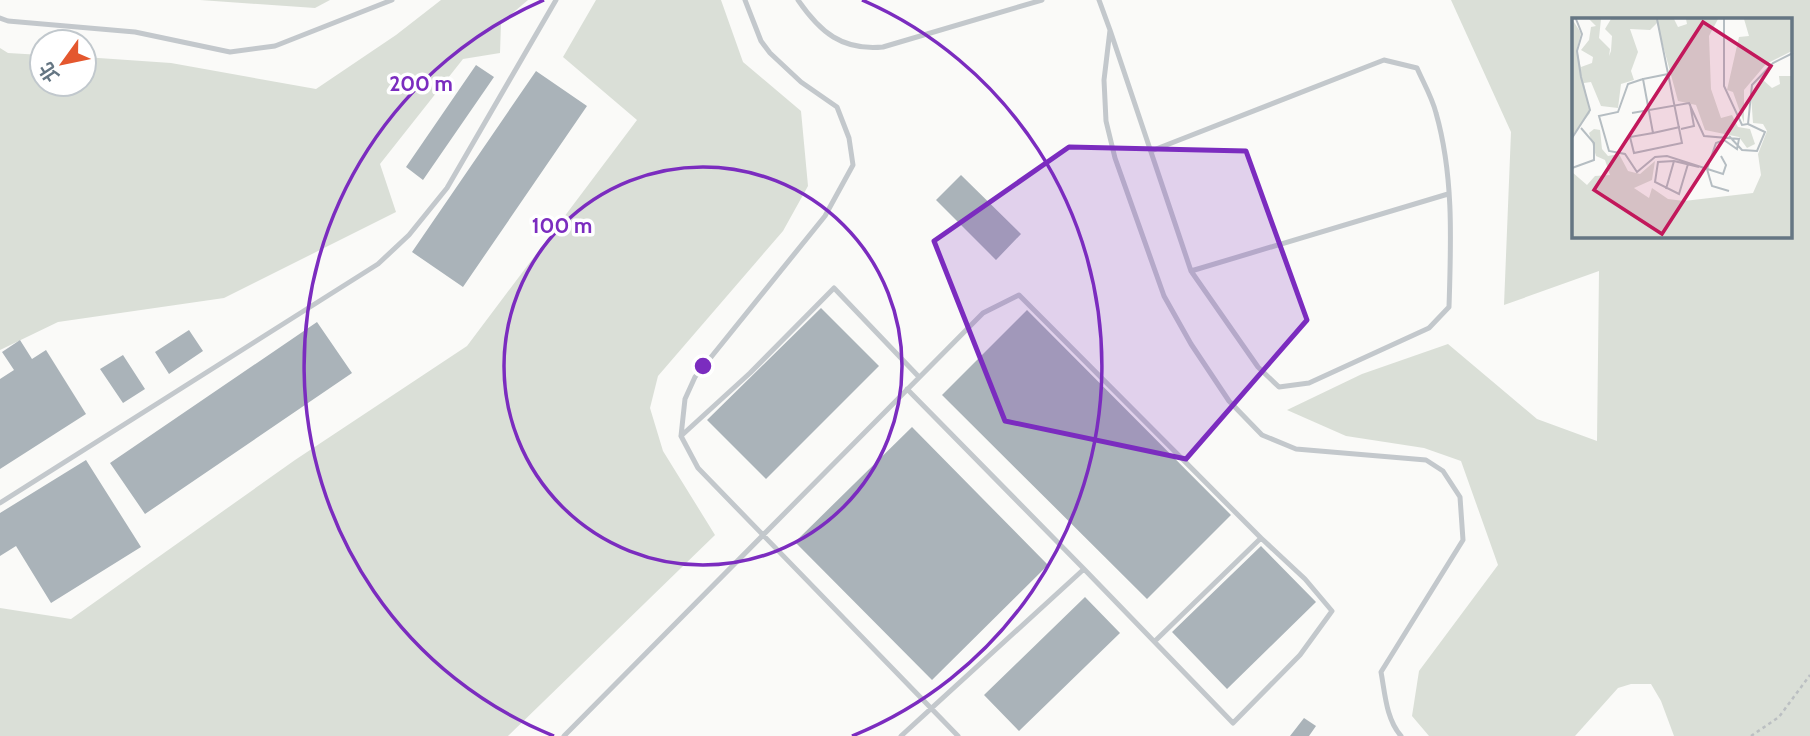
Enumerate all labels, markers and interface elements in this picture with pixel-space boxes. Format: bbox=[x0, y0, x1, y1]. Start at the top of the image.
inset map bbox=[1572, 18, 1792, 238]
north arrow bbox=[28, 28, 98, 98]
text: 北 bbox=[34, 58, 64, 86]
text: 200 m bbox=[389, 71, 453, 96]
text: 100 m bbox=[532, 213, 592, 238]
centre of rings bbox=[691, 354, 715, 378]

